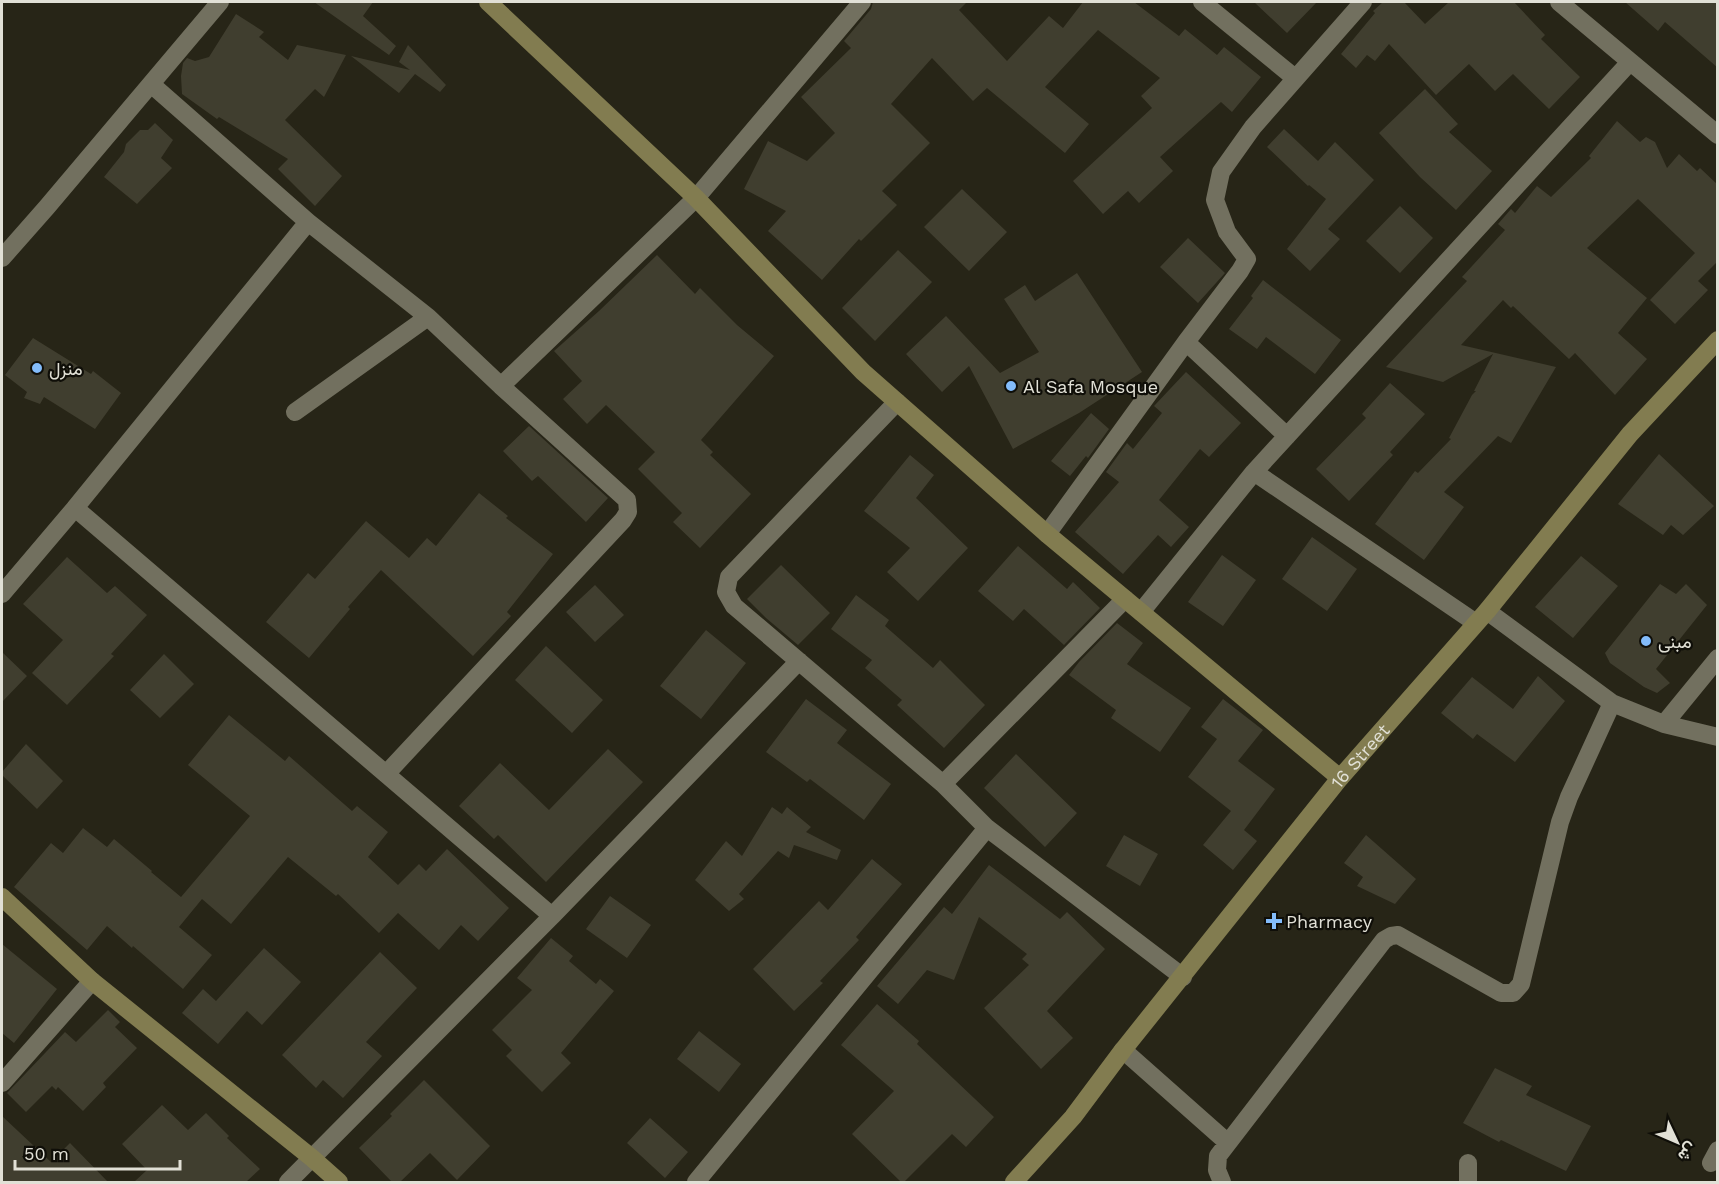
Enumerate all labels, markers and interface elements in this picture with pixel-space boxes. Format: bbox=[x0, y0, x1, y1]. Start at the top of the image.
place label: منزل bbox=[49, 358, 83, 380]
marker: منزل bbox=[30, 361, 44, 375]
place label: Al Safa Mosque bbox=[1023, 376, 1158, 397]
marker: Al Safa Mosque bbox=[1004, 379, 1018, 393]
place label: مبنى bbox=[1658, 631, 1692, 653]
marker: مبنى bbox=[1639, 634, 1653, 648]
street label: 16 Street bbox=[1326, 719, 1394, 792]
place label: Pharmacy bbox=[1286, 911, 1373, 932]
marker: Pharmacy bbox=[1267, 914, 1281, 928]
north arrow bbox=[1647, 1112, 1707, 1172]
scale bar bbox=[15, 1133, 180, 1171]
text: ش bbox=[1674, 1139, 1701, 1166]
text: 50 m bbox=[24, 1143, 69, 1164]

